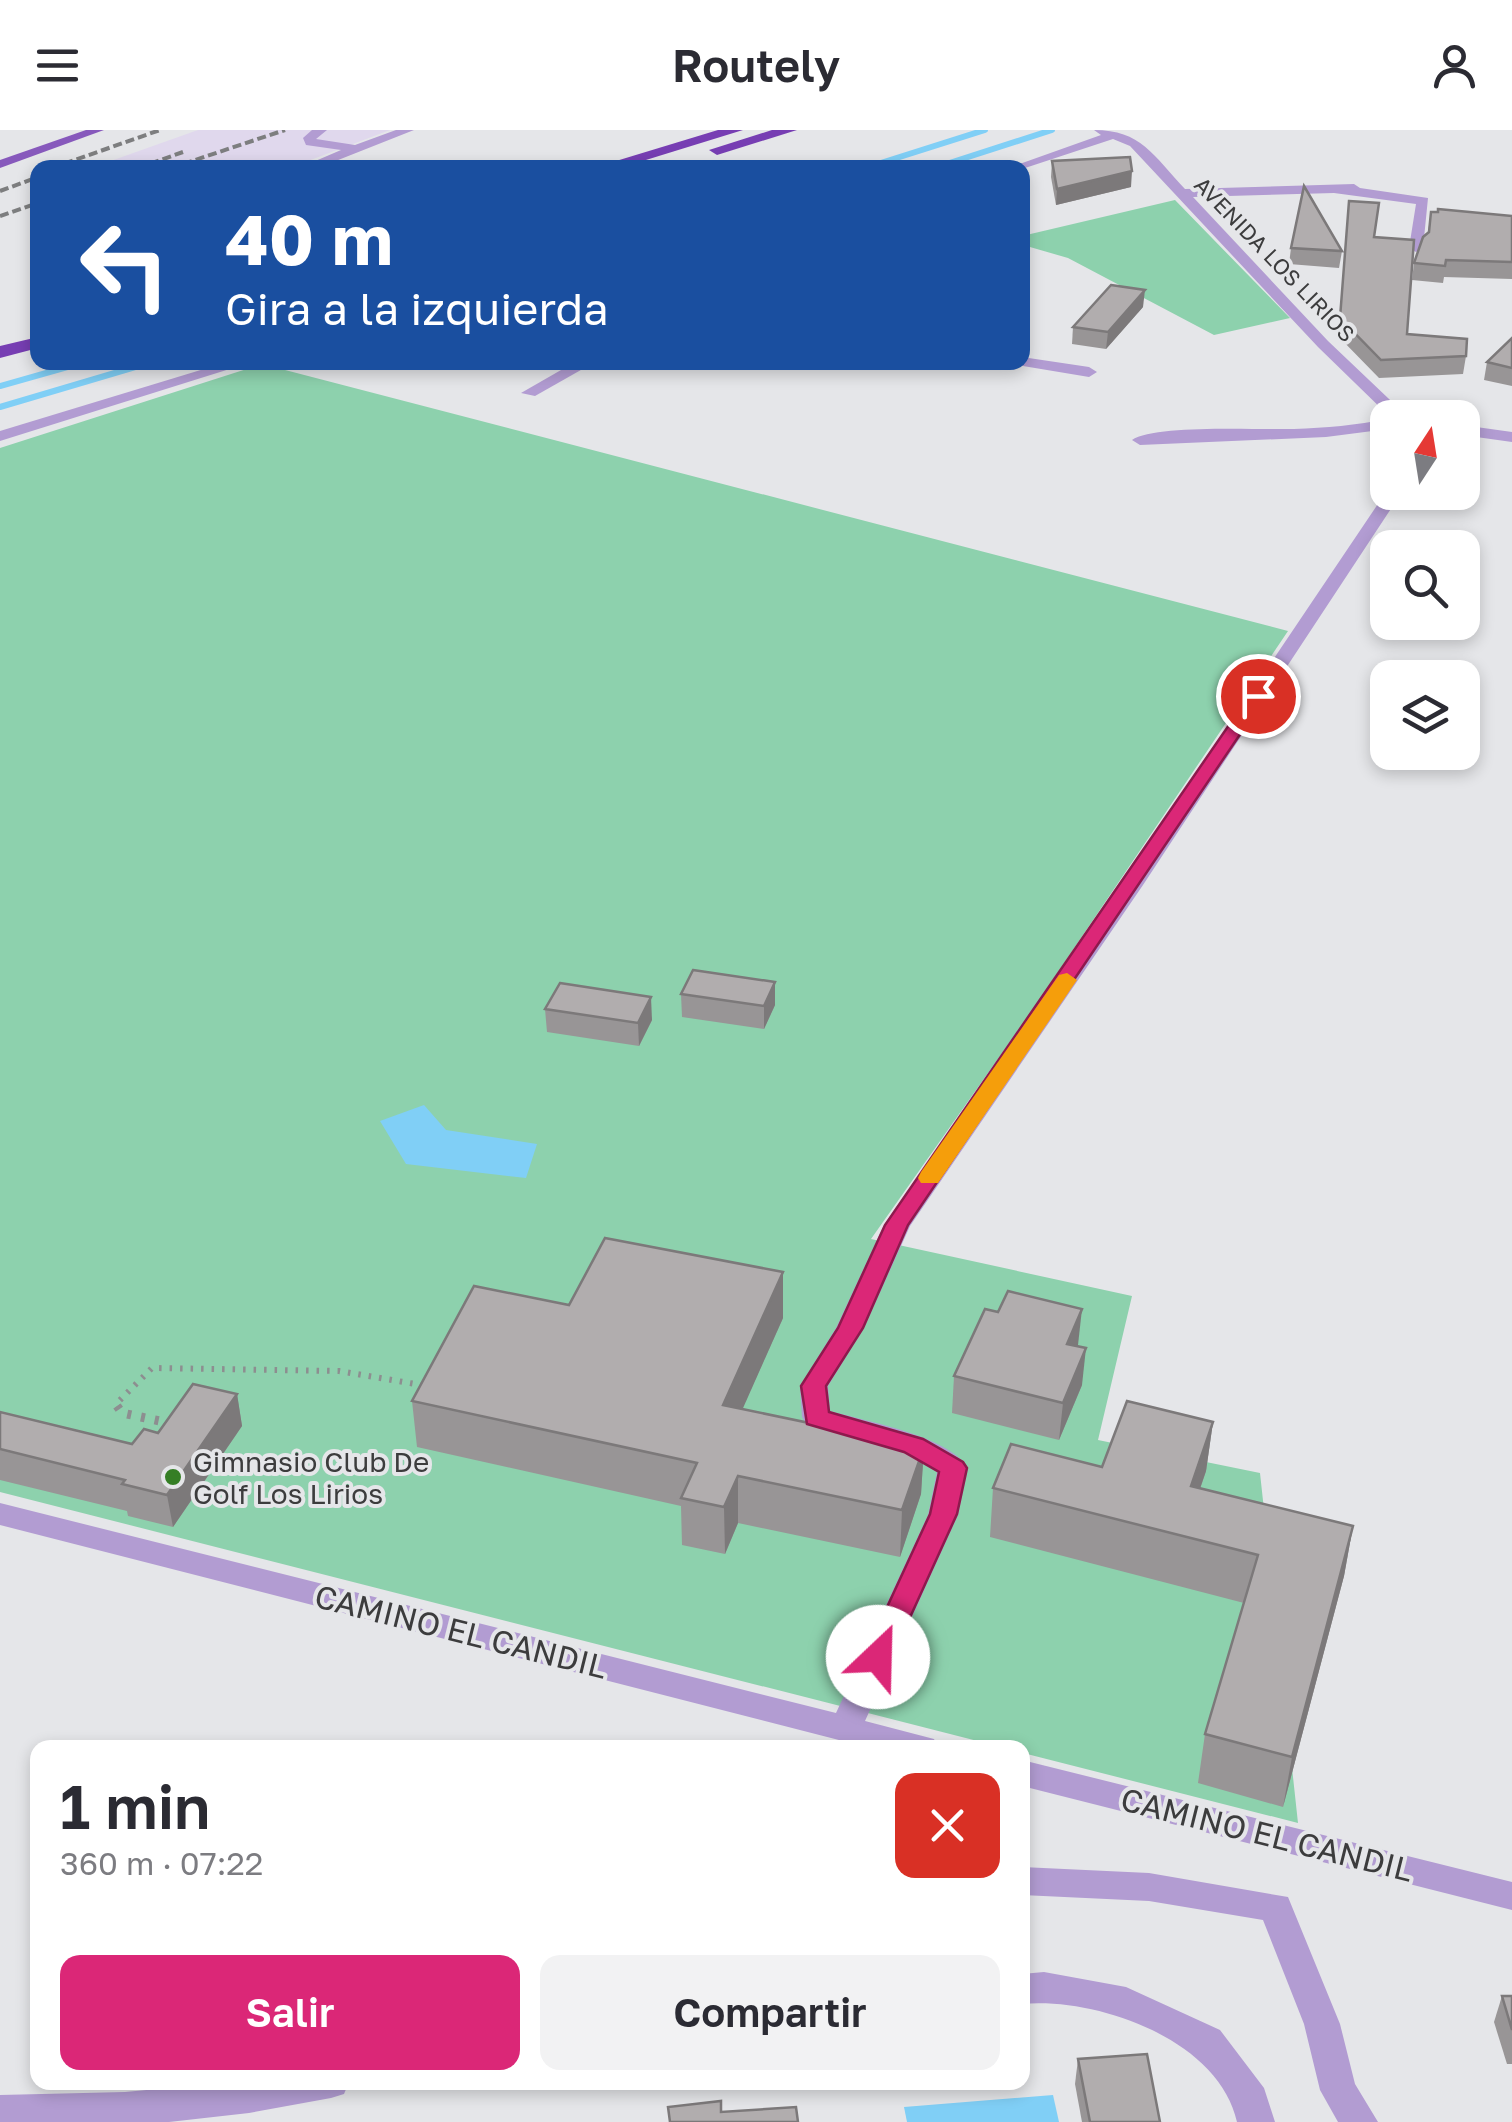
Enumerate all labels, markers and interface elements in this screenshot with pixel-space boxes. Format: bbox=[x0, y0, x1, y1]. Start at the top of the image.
icon: menu bbox=[30, 38, 85, 93]
text: Routely bbox=[672, 38, 840, 92]
icon: person bbox=[1427, 38, 1482, 93]
street label: AVENIDA LOS LIRIOS bbox=[1189, 171, 1361, 347]
text: 40 m bbox=[225, 196, 393, 280]
icon: left bbox=[60, 200, 190, 330]
text: Gira a la izquierda bbox=[225, 281, 609, 335]
north arrow bbox=[1370, 400, 1480, 510]
map controls bbox=[1370, 400, 1480, 770]
button: search bbox=[1370, 530, 1480, 640]
pin bbox=[1216, 654, 1301, 739]
button: layers bbox=[1370, 660, 1480, 770]
icon: arrive bbox=[1231, 669, 1286, 724]
place label: Gimnasio Club De Golf Los Lirios bbox=[193, 1445, 429, 1510]
marker: Gimnasio Club De Golf Los Lirios bbox=[162, 1466, 184, 1488]
street label: CAMINO EL CANDIL bbox=[311, 1576, 611, 1686]
position arrow bbox=[826, 1605, 930, 1709]
text: 1 min bbox=[60, 1770, 210, 1842]
button: close bbox=[895, 1773, 1000, 1878]
street label: CAMINO EL CANDIL bbox=[1117, 1779, 1417, 1889]
text: 360 m · 07:22 bbox=[60, 1844, 263, 1882]
button: Salir bbox=[60, 1955, 520, 2070]
button: Compartir bbox=[540, 1955, 1000, 2070]

